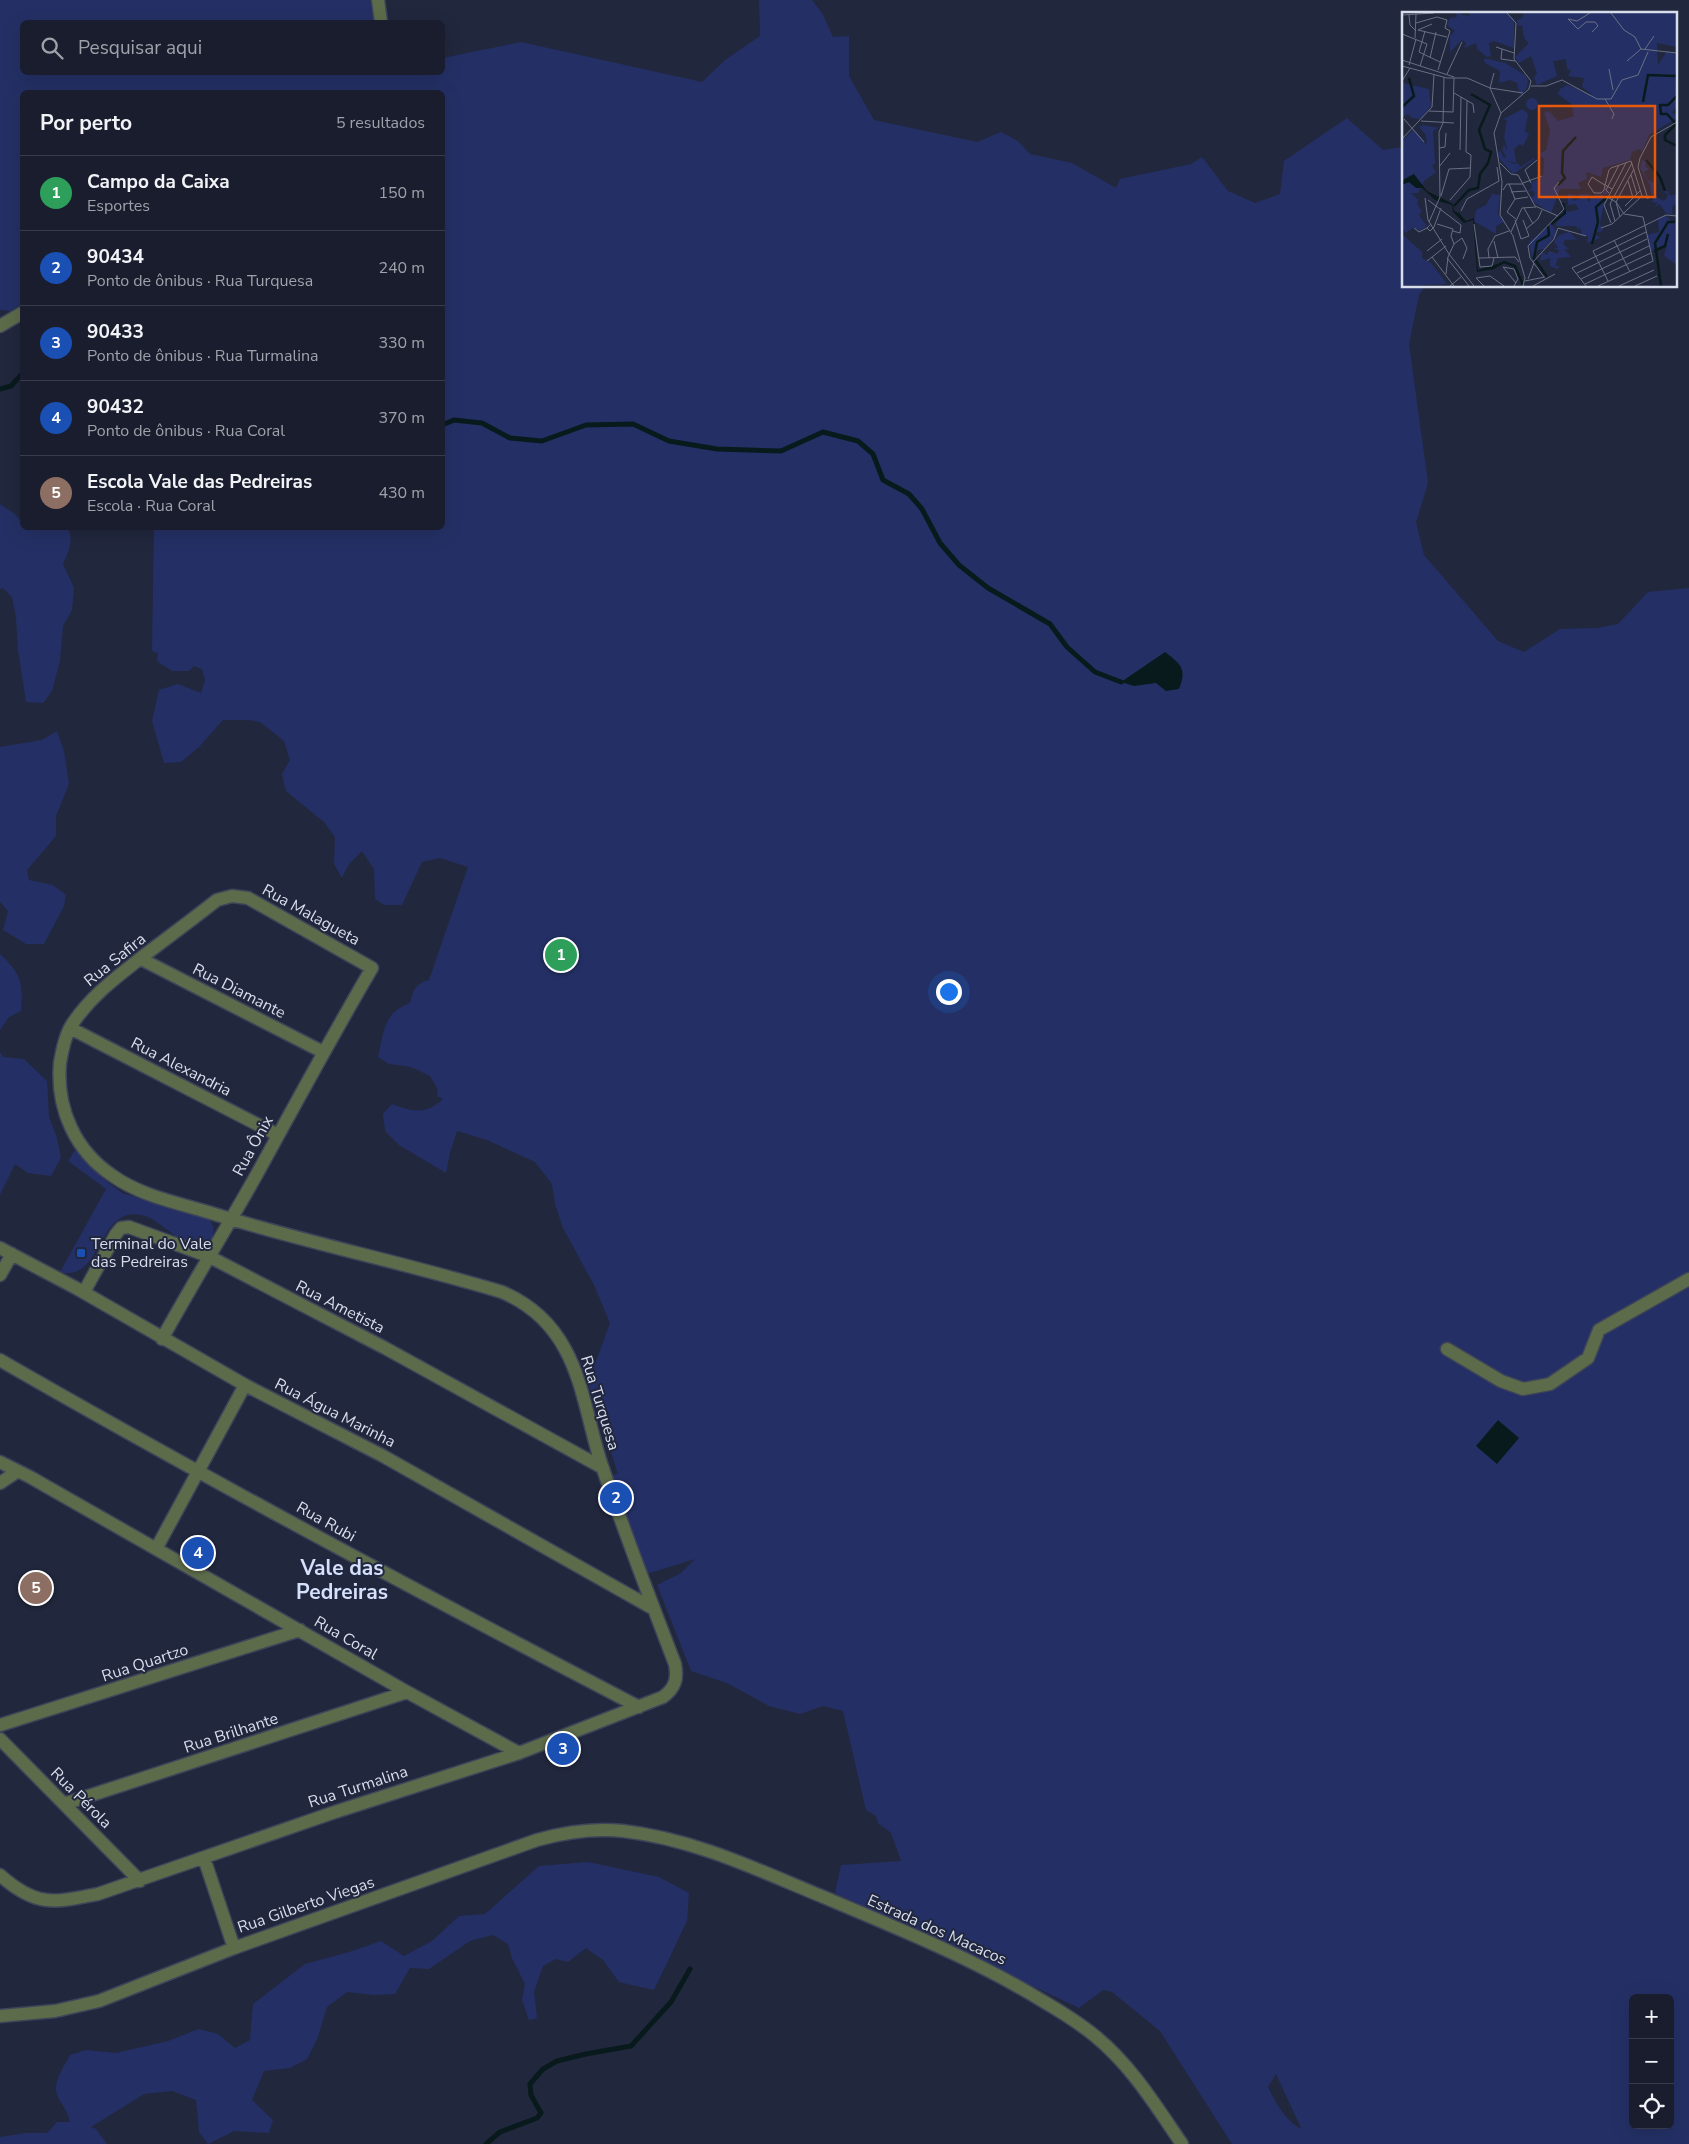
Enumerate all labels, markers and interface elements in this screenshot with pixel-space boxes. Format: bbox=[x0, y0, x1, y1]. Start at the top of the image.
inset map bbox=[1402, 12, 1676, 288]
search box bbox=[20, 20, 445, 75]
icon: search bbox=[38, 34, 66, 62]
text: Pesquisar aqui bbox=[78, 35, 202, 61]
text: Por perto bbox=[40, 109, 132, 137]
text: 5 resultados bbox=[336, 112, 425, 134]
text: Campo da Caixa bbox=[87, 169, 230, 195]
text: 1 bbox=[51, 182, 61, 204]
text: 150 m bbox=[378, 182, 425, 204]
text: Esportes bbox=[87, 195, 150, 217]
text: 90434 bbox=[87, 244, 144, 270]
text: 2 bbox=[51, 257, 61, 279]
text: 240 m bbox=[378, 257, 425, 279]
text: Ponto de ônibus · Rua Turquesa bbox=[87, 270, 313, 292]
text: 90433 bbox=[87, 319, 144, 345]
text: 3 bbox=[51, 332, 61, 354]
text: 330 m bbox=[378, 332, 425, 354]
text: Ponto de ônibus · Rua Turmalina bbox=[87, 345, 318, 367]
text: 90432 bbox=[87, 394, 144, 420]
text: 4 bbox=[51, 407, 61, 429]
text: 370 m bbox=[378, 407, 425, 429]
text: Ponto de ônibus · Rua Coral bbox=[87, 420, 285, 442]
text: Escola Vale das Pedreiras bbox=[87, 469, 312, 495]
text: 5 bbox=[51, 482, 61, 504]
text: 430 m bbox=[378, 482, 425, 504]
text: Escola · Rua Coral bbox=[87, 495, 215, 517]
street label: Rua Malagueta bbox=[258, 879, 364, 951]
street label: Rua Safira bbox=[79, 928, 151, 992]
pin: 1 bbox=[545, 936, 577, 974]
street label: Rua Diamante bbox=[189, 958, 289, 1024]
your location bbox=[936, 979, 962, 1005]
street label: Rua Alexandria bbox=[127, 1032, 235, 1102]
street label: Rua Ônix bbox=[227, 1111, 279, 1180]
place label: Terminal do Vale das Pedreiras bbox=[91, 1233, 212, 1273]
marker: Terminal do Vale das Pedreiras bbox=[75, 1247, 87, 1259]
street label: Rua Ametista bbox=[292, 1275, 388, 1339]
street label: Rua Turquesa bbox=[575, 1353, 625, 1453]
street label: Rua Água Marinha bbox=[271, 1373, 399, 1453]
pin: 2 bbox=[600, 1479, 632, 1517]
street label: Rua Rubi bbox=[292, 1497, 360, 1547]
pin: 4 bbox=[182, 1534, 214, 1572]
district label: Vale das Pedreiras bbox=[296, 1554, 388, 1606]
pin: 5 bbox=[20, 1569, 52, 1607]
street label: Rua Coral bbox=[310, 1611, 382, 1665]
street label: Rua Quartzo bbox=[99, 1639, 191, 1687]
street label: Rua Brilhante bbox=[181, 1707, 281, 1759]
pin: 3 bbox=[547, 1730, 579, 1768]
street label: Rua Turmalina bbox=[305, 1761, 411, 1813]
street label: Rua Pérola bbox=[46, 1763, 116, 1833]
street label: Rua Gilberto Viegas bbox=[235, 1871, 377, 1939]
street label: Estrada dos Macacos bbox=[864, 1889, 1010, 1971]
map controls bbox=[1629, 1994, 1674, 2129]
button: + bbox=[1629, 1994, 1674, 2039]
button: − bbox=[1629, 2039, 1674, 2084]
button: locate bbox=[1629, 2084, 1674, 2129]

